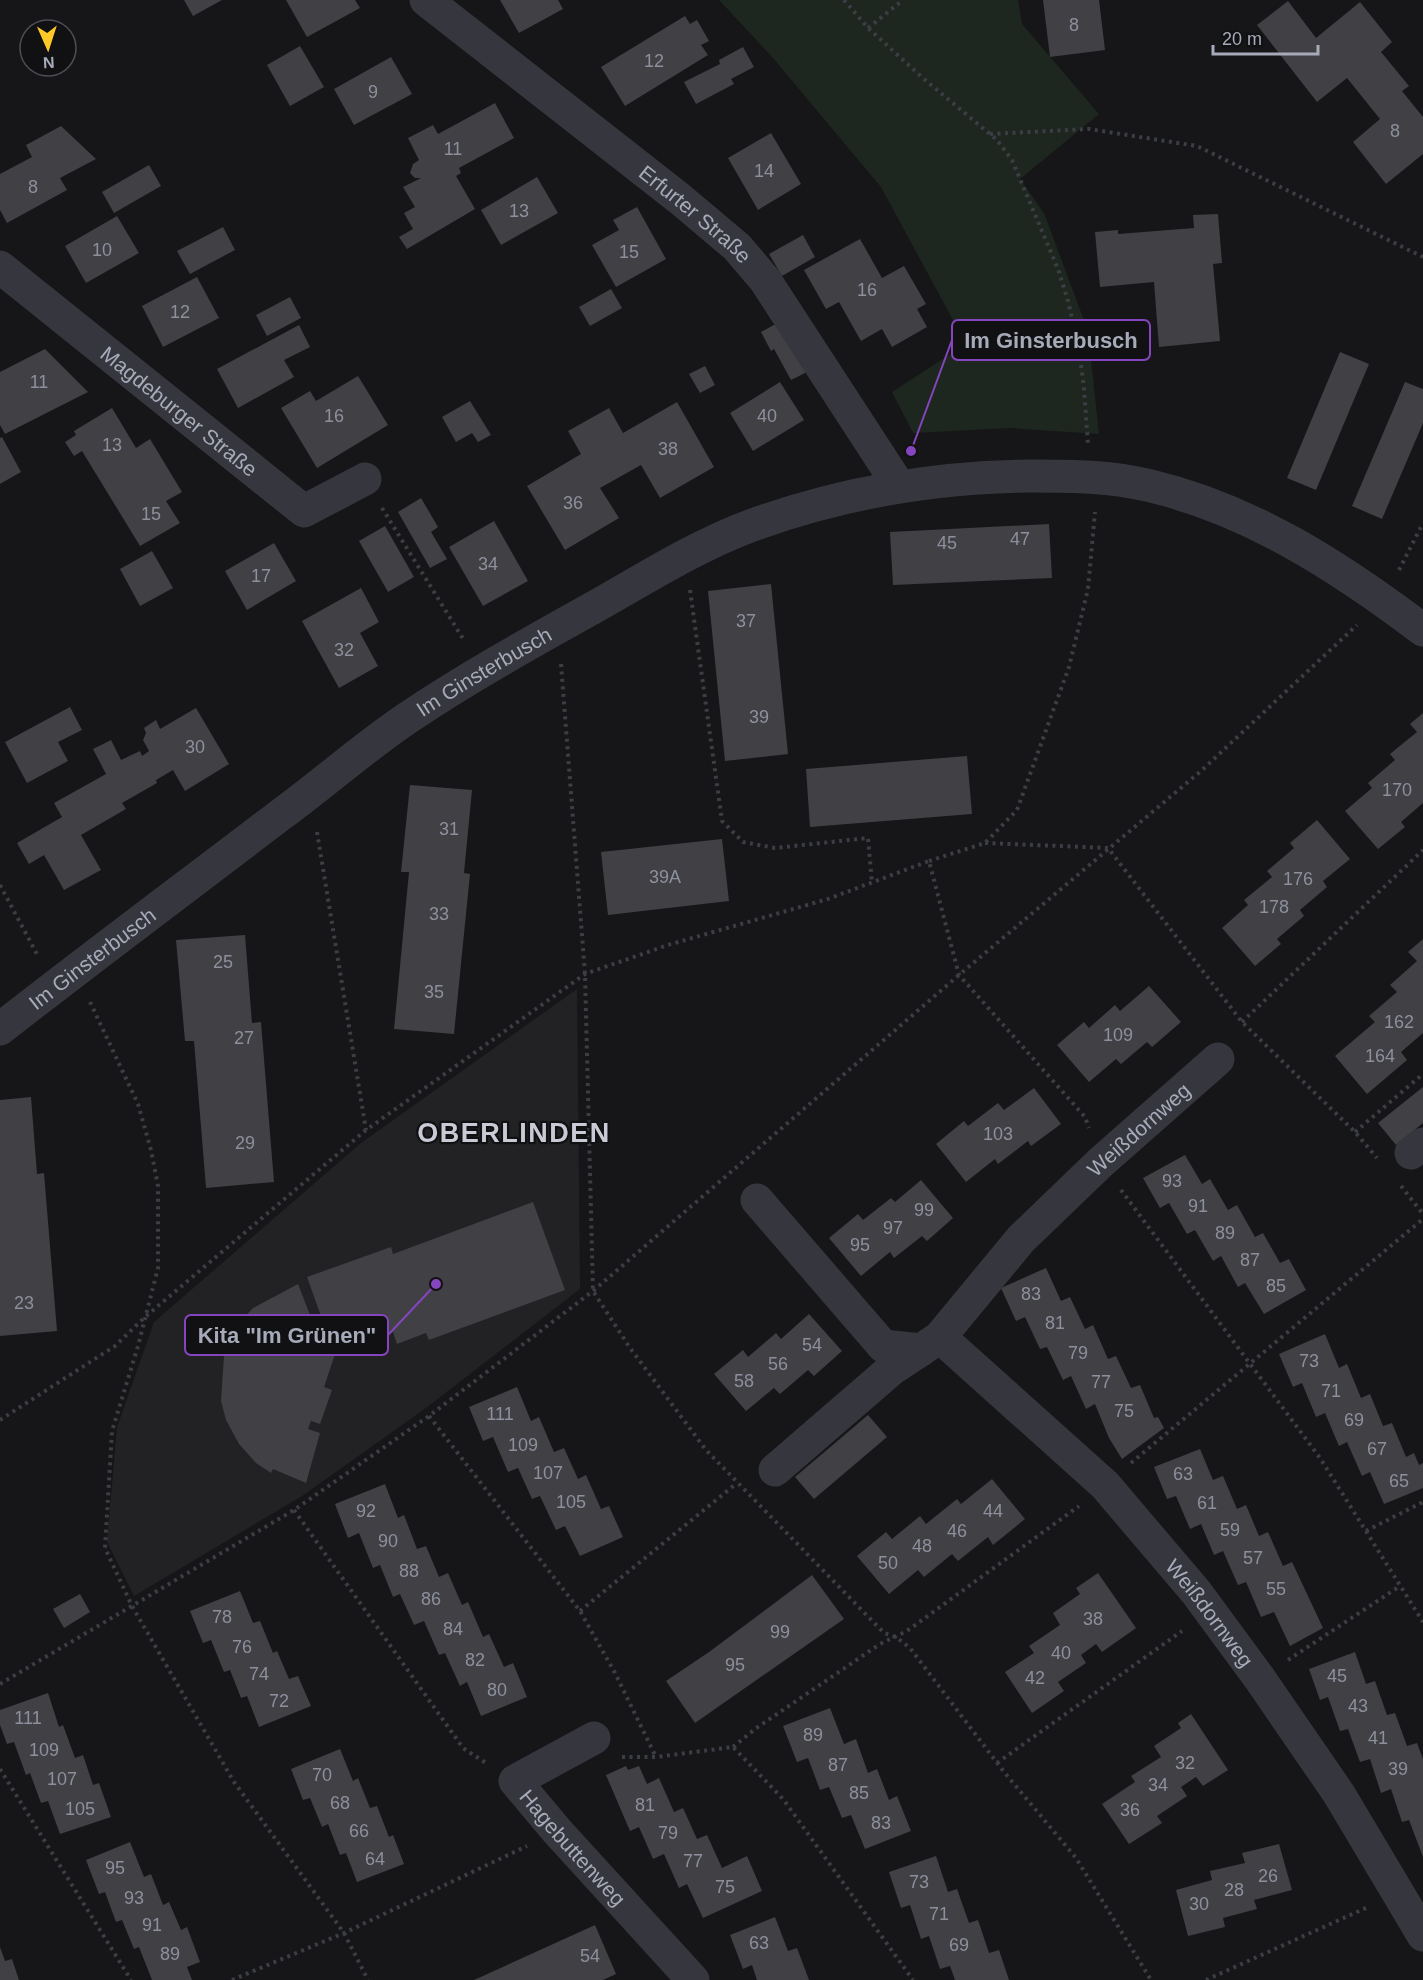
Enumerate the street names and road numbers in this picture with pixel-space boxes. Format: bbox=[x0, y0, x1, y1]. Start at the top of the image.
street label: Erfurter Straße bbox=[635, 160, 756, 267]
street label: Magdeburger Straße bbox=[97, 341, 262, 481]
street label: Im Ginsterbusch bbox=[412, 622, 555, 721]
street label: Im Ginsterbusch bbox=[24, 903, 160, 1014]
street label: Weißdornweg bbox=[1082, 1078, 1194, 1181]
street label: Weißdornweg bbox=[1161, 1554, 1258, 1671]
street label: Hagebuttenweg bbox=[515, 1785, 630, 1910]

